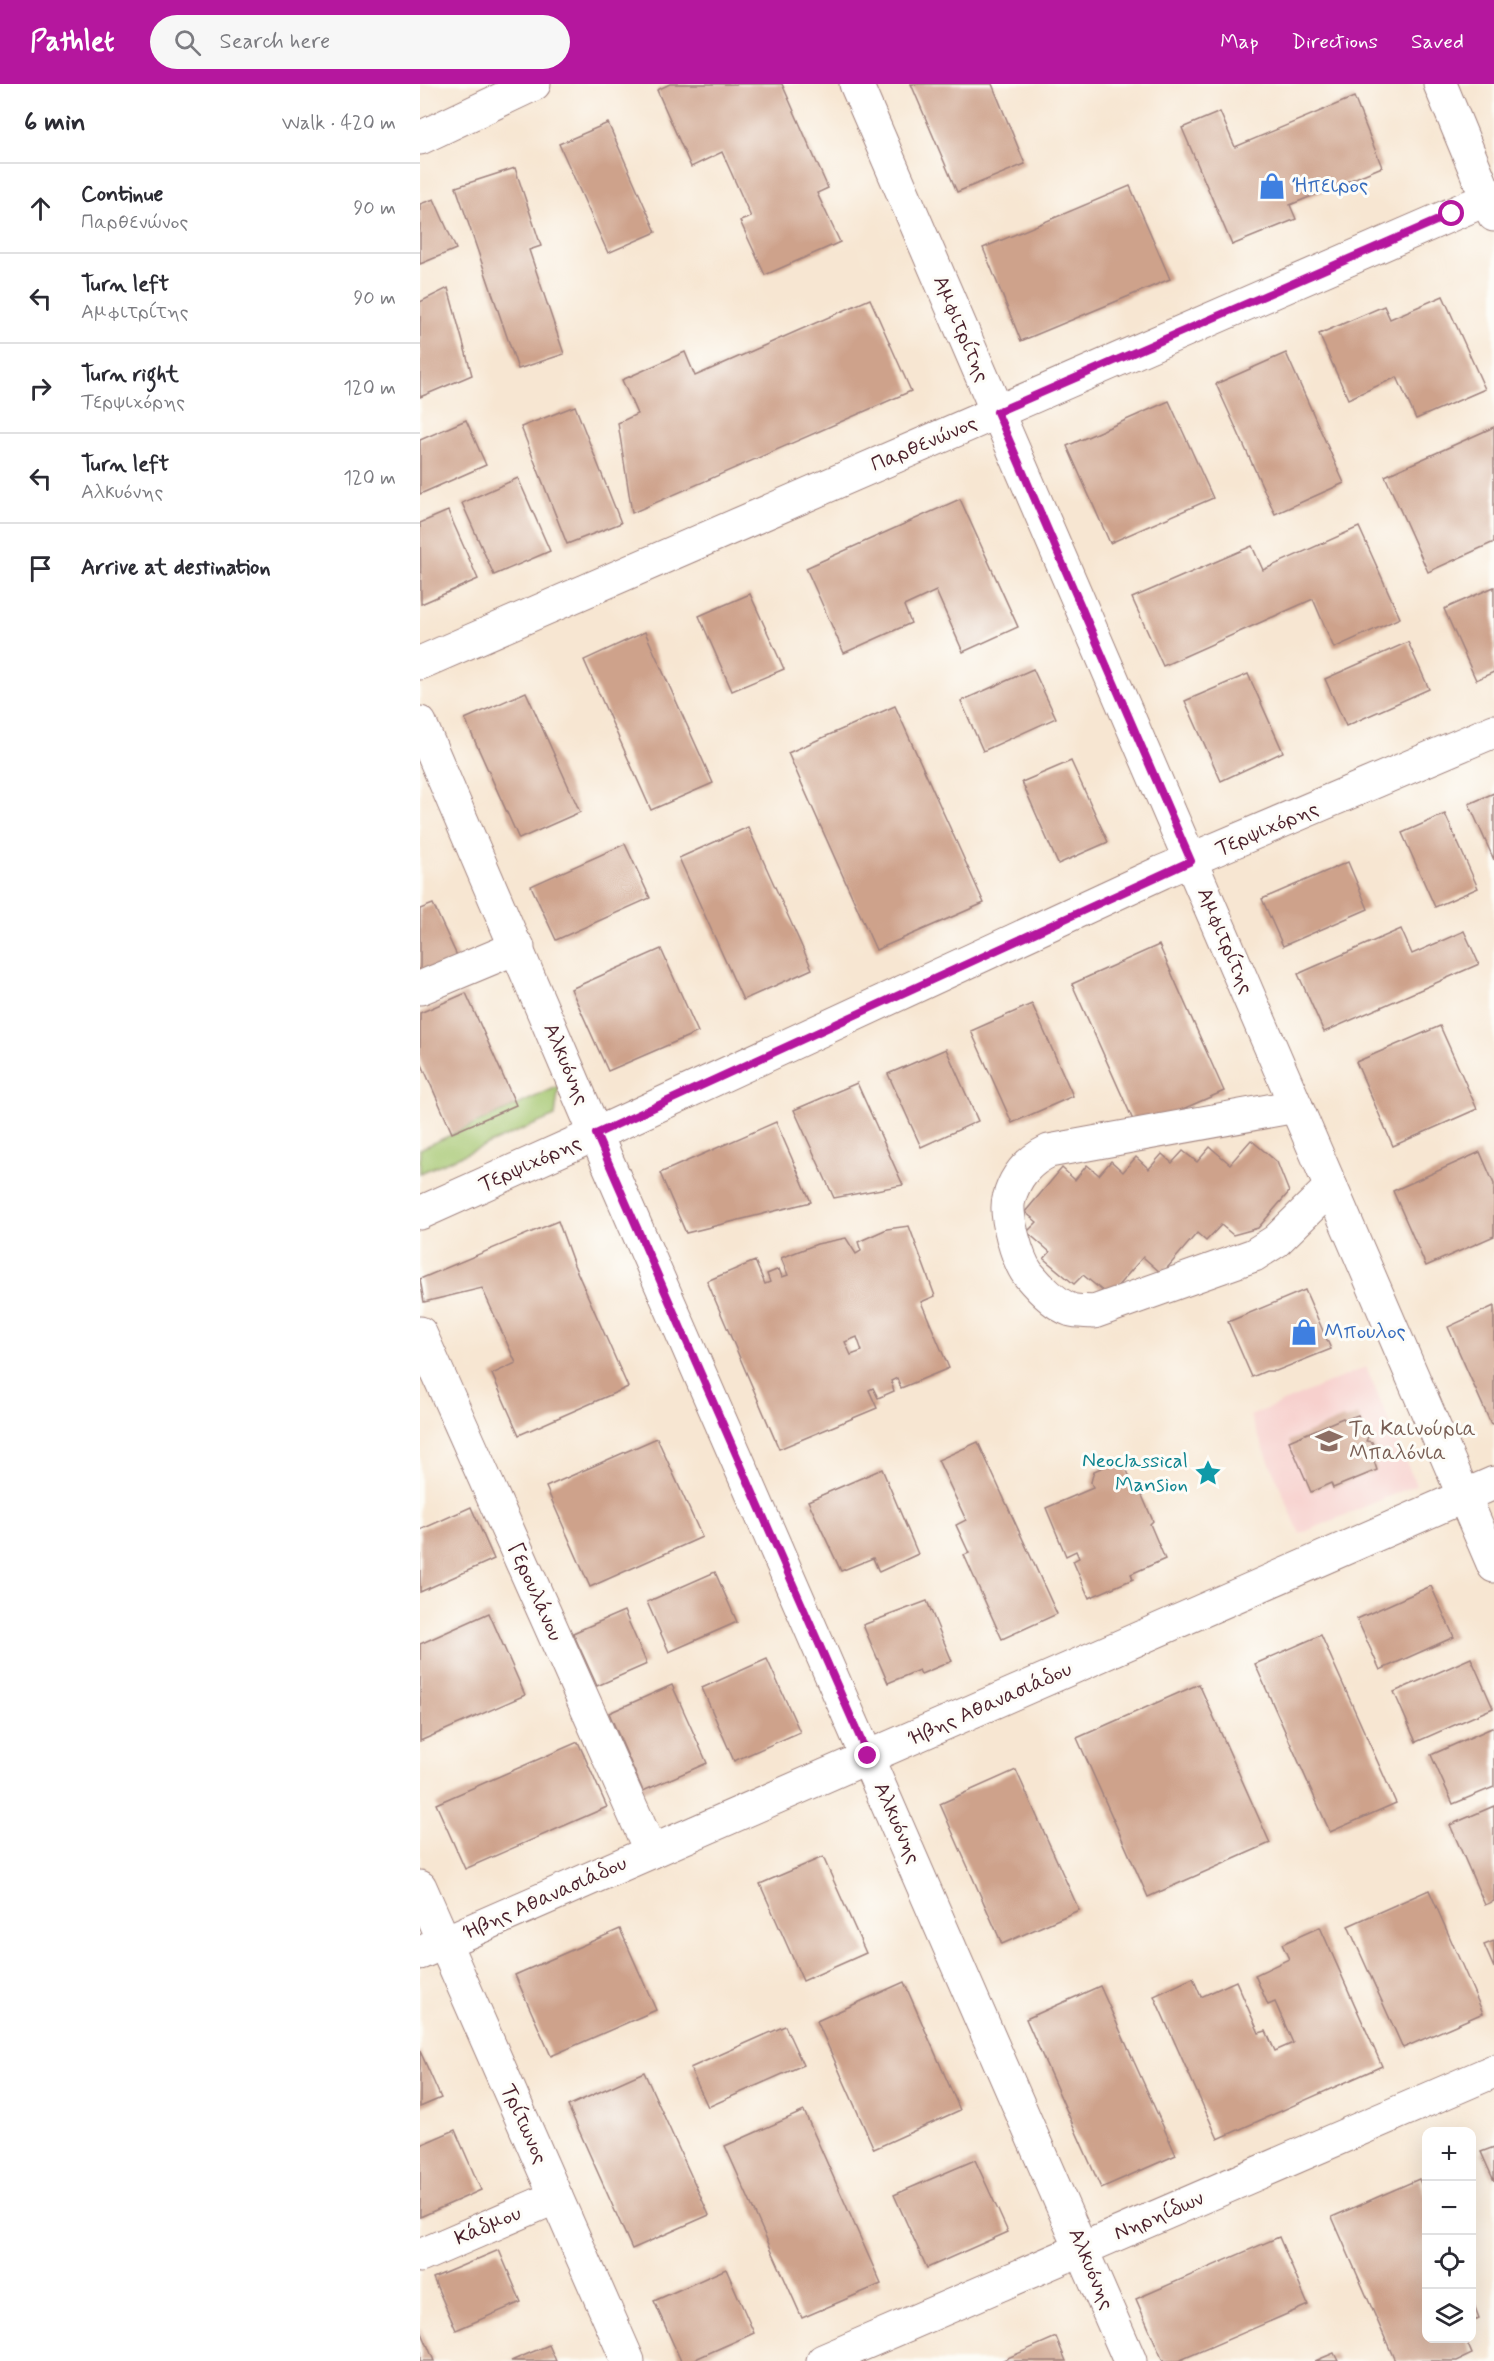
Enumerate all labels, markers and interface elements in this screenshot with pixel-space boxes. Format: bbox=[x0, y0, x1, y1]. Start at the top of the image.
search box bbox=[150, 15, 570, 69]
text: Pathlet bbox=[30, 24, 114, 61]
icon: search bbox=[171, 26, 204, 59]
text: Search here bbox=[219, 28, 330, 56]
text: Map bbox=[1220, 28, 1259, 56]
text: Directions bbox=[1292, 28, 1378, 56]
text: Saved bbox=[1411, 28, 1464, 56]
text: 6 min bbox=[24, 106, 86, 140]
text: Walk · 420 m bbox=[282, 110, 396, 137]
shop icon: Ήπειρος bbox=[1257, 171, 1287, 201]
place label: Ήπειρος bbox=[1292, 172, 1368, 200]
text: Continue bbox=[81, 181, 163, 209]
icon: ahead bbox=[24, 192, 57, 225]
text: 90 m bbox=[353, 195, 396, 222]
route start bbox=[1438, 200, 1464, 226]
text: Παρθενώνος bbox=[81, 209, 188, 236]
text: Turn left bbox=[81, 271, 169, 299]
street label: Αμφιτρίτης bbox=[926, 272, 996, 386]
icon: left bbox=[24, 282, 57, 315]
text: 90 m bbox=[353, 285, 396, 312]
text: Αμφιτρίτης bbox=[81, 299, 189, 326]
text: Turn right bbox=[81, 361, 179, 389]
icon: right bbox=[24, 372, 57, 405]
text: 120 m bbox=[343, 375, 396, 402]
text: Τερψιχόρης bbox=[81, 389, 185, 416]
street label: Παρθενώνος bbox=[867, 409, 981, 479]
text: Turn left bbox=[81, 451, 169, 479]
icon: left bbox=[24, 462, 57, 495]
text: 120 m bbox=[343, 465, 396, 492]
text: Αλκυόνης bbox=[81, 479, 163, 506]
icon: arrive bbox=[24, 552, 57, 585]
text: Arrive at destination bbox=[81, 554, 271, 582]
street label: Τερψιχόρης bbox=[1211, 795, 1323, 863]
street label: Αμφιτρίτης bbox=[1190, 884, 1260, 998]
street label: Αλκυόνης bbox=[536, 1019, 596, 1109]
street label: Τερψιχόρης bbox=[474, 1129, 586, 1199]
shop icon: Μπουλος bbox=[1289, 1317, 1319, 1347]
place label: Μπουλος bbox=[1324, 1318, 1406, 1346]
place label: Τα Καινούρια Μπαλόνια bbox=[1349, 1415, 1476, 1467]
school or university icon: Τα Καινούρια Μπαλόνια bbox=[1314, 1426, 1344, 1456]
place label: Neoclassical Mansion bbox=[1082, 1447, 1188, 1499]
place icon: Neoclassical Mansion bbox=[1193, 1458, 1223, 1488]
street label: Γερουλάνου bbox=[501, 1538, 569, 1646]
street label: Ήβης Αθανασιάδου bbox=[904, 1655, 1076, 1753]
route end bbox=[854, 1742, 880, 1768]
street label: Αλκυόνης bbox=[867, 1778, 927, 1868]
street label: Ήβης Αθανασιάδου bbox=[459, 1849, 631, 1947]
street label: Τρίτωνος bbox=[494, 2080, 554, 2168]
map controls bbox=[1422, 2127, 1476, 2343]
button: + bbox=[1422, 2127, 1476, 2181]
button: − bbox=[1422, 2181, 1476, 2235]
street label: Νηρηίδων bbox=[1110, 2185, 1208, 2247]
street label: Κάδμου bbox=[450, 2200, 526, 2252]
street label: Αλκυόνης bbox=[1061, 2224, 1121, 2314]
button: locate bbox=[1422, 2235, 1476, 2289]
button: layers bbox=[1422, 2289, 1476, 2343]

